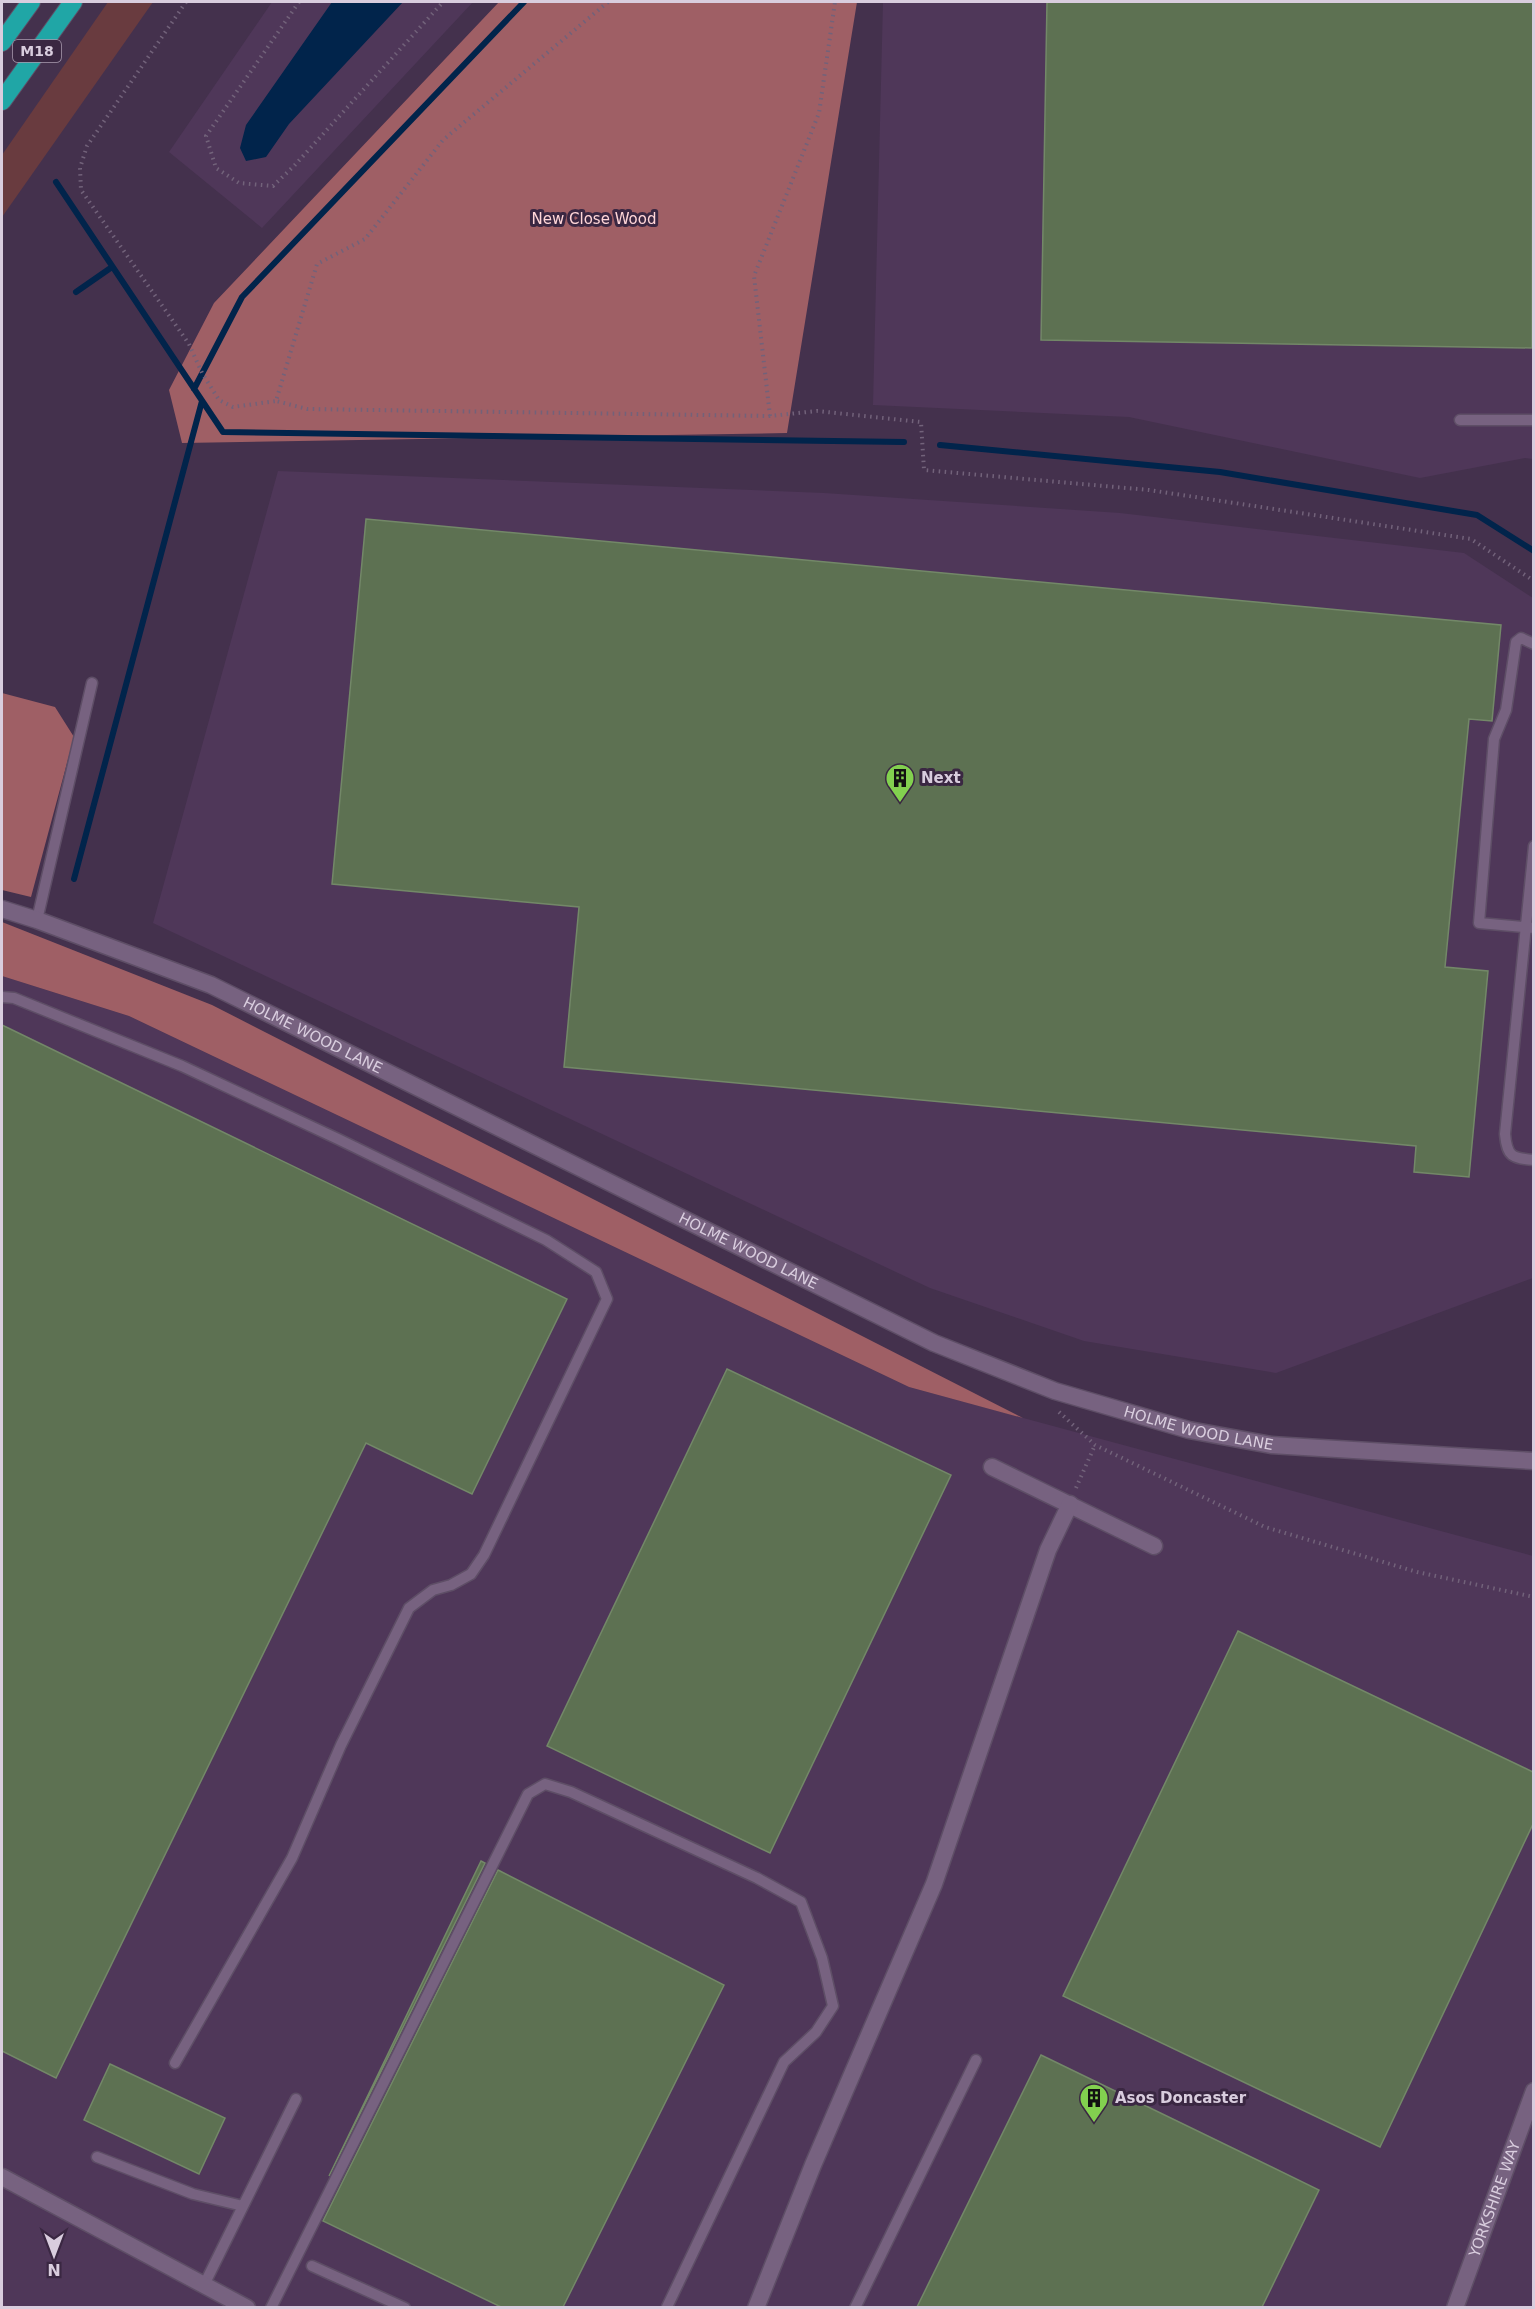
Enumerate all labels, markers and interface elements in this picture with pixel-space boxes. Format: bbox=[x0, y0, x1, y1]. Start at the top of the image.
road number: M18 bbox=[13, 40, 61, 62]
park label: New Close Wood bbox=[532, 210, 656, 228]
building icon: Next bbox=[884, 762, 916, 804]
place label: Next bbox=[921, 769, 961, 787]
street label: HOLME WOOD LANE bbox=[240, 993, 385, 1077]
street label: HOLME WOOD LANE bbox=[676, 1209, 821, 1293]
street label: HOLME WOOD LANE bbox=[1122, 1402, 1275, 1454]
building icon: Asos Doncaster bbox=[1078, 2082, 1110, 2124]
place label: Asos Doncaster bbox=[1115, 2089, 1247, 2107]
street label: YORKSHIRE WAY bbox=[1465, 2137, 1524, 2261]
north arrow bbox=[24, 2225, 84, 2285]
text: N bbox=[47, 2260, 61, 2279]

